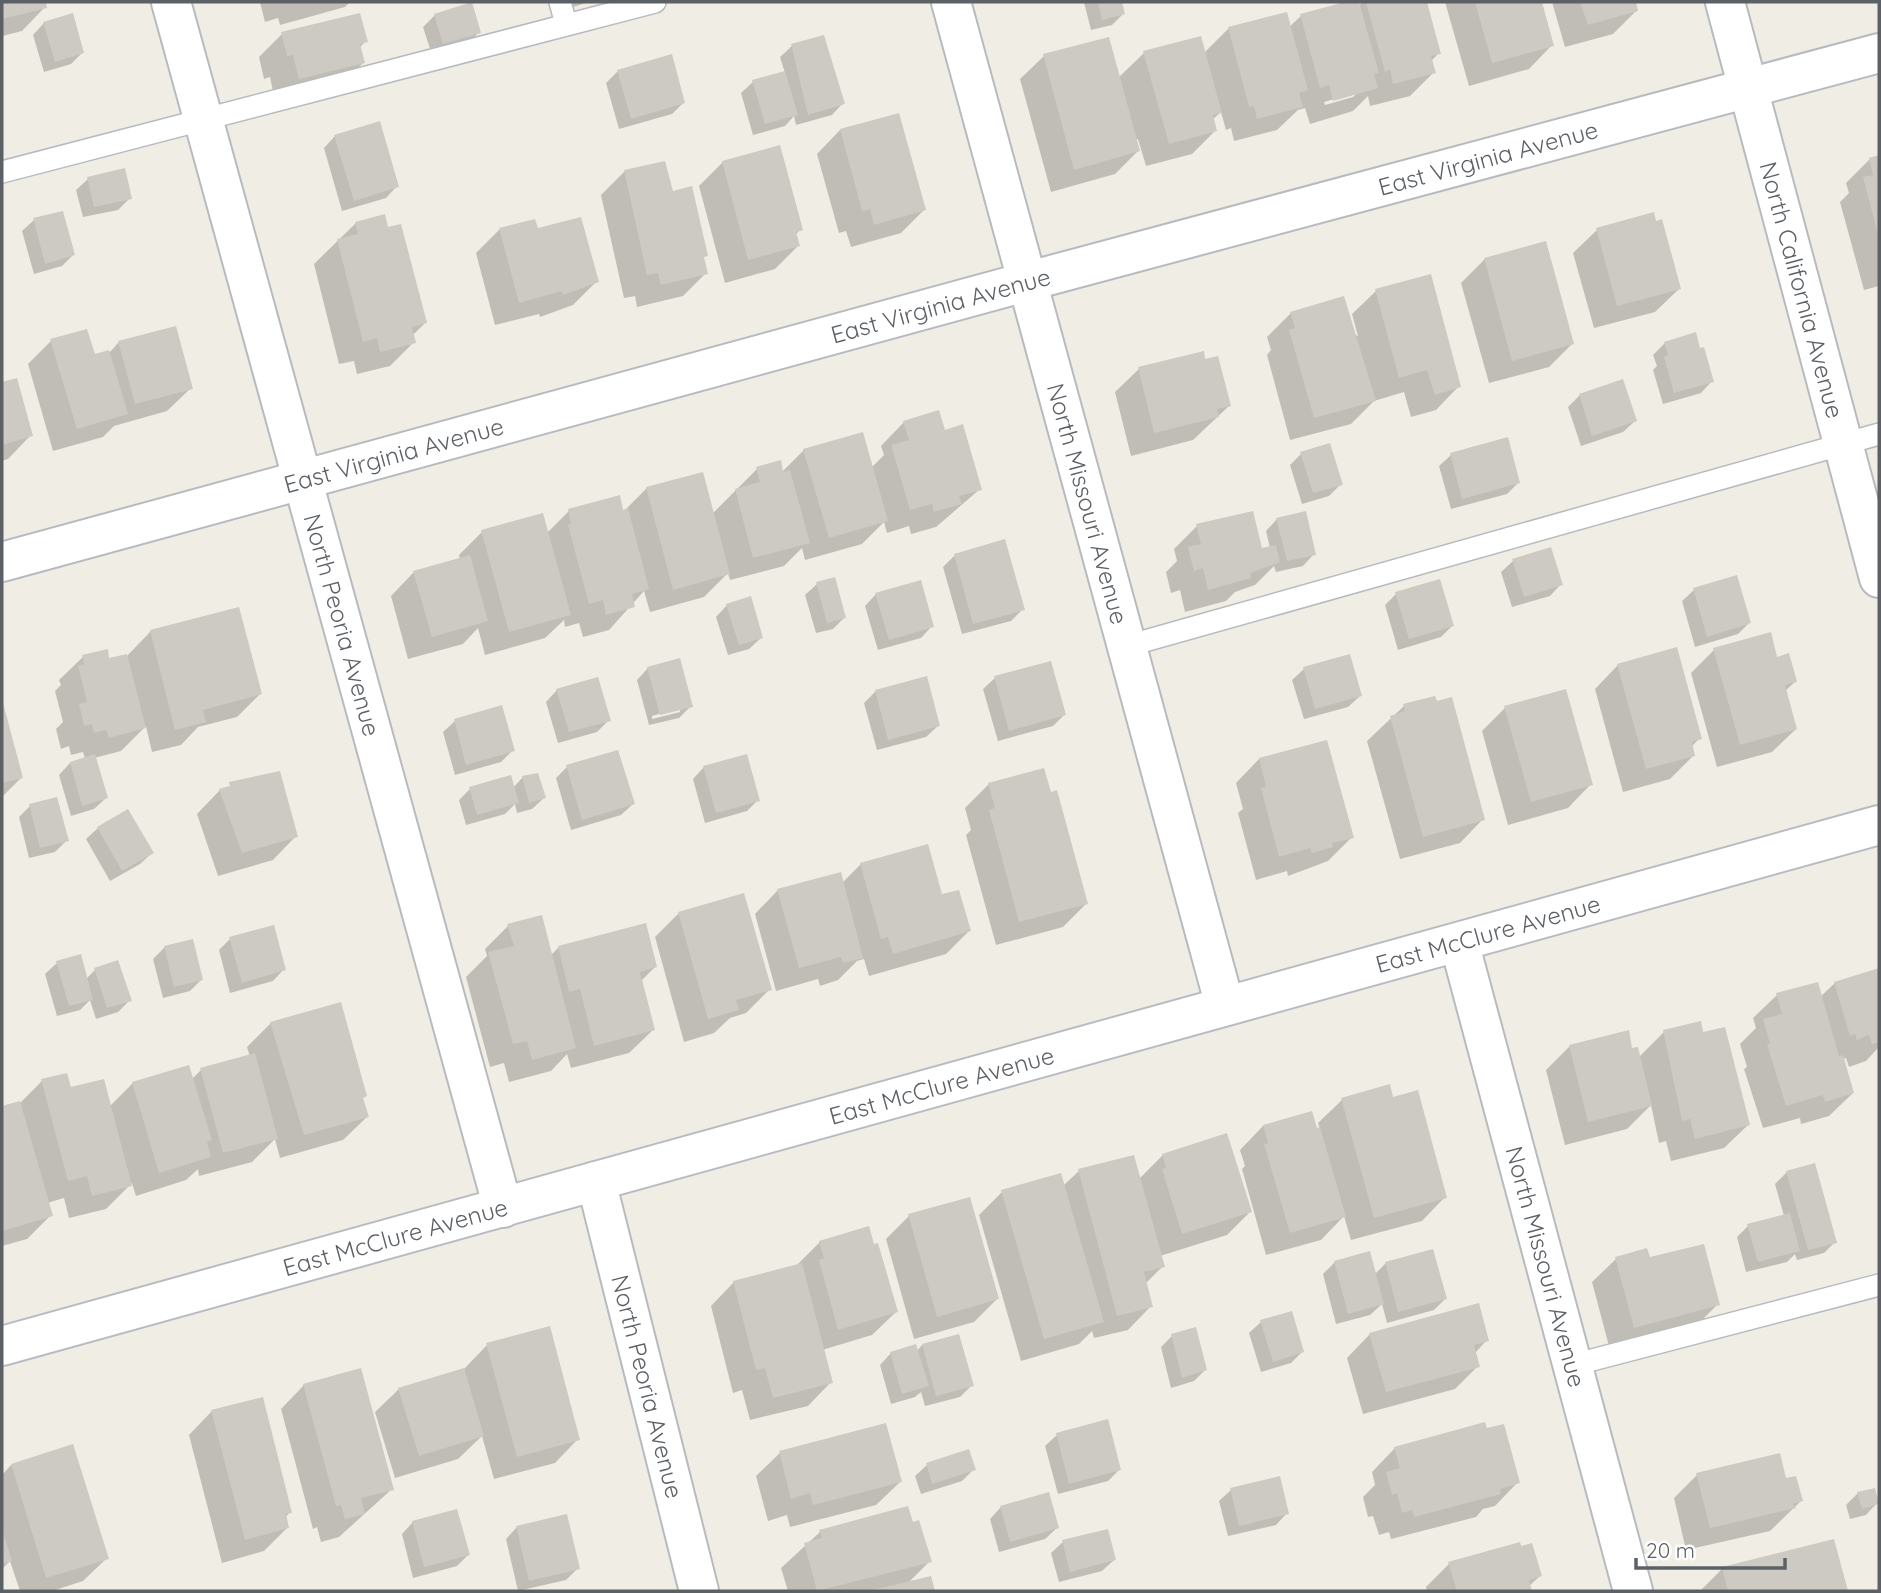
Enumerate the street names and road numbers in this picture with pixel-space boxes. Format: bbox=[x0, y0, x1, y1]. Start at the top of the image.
street label: East Virginia Avenue bbox=[1375, 114, 1601, 202]
street label: North California Avenue bbox=[1753, 158, 1851, 421]
street label: East Virginia Avenue bbox=[827, 261, 1054, 350]
street label: North Missouri Avenue bbox=[1041, 380, 1135, 627]
street label: East Virginia Avenue bbox=[280, 410, 507, 499]
street label: North Peoria Avenue bbox=[298, 510, 387, 739]
street label: East McClure Avenue bbox=[1372, 888, 1604, 979]
street label: East McClure Avenue bbox=[826, 1040, 1057, 1131]
street label: North Missouri Avenue bbox=[1499, 1143, 1593, 1390]
street label: East McClure Avenue bbox=[279, 1191, 511, 1282]
street label: North Peoria Avenue bbox=[605, 1272, 690, 1501]

